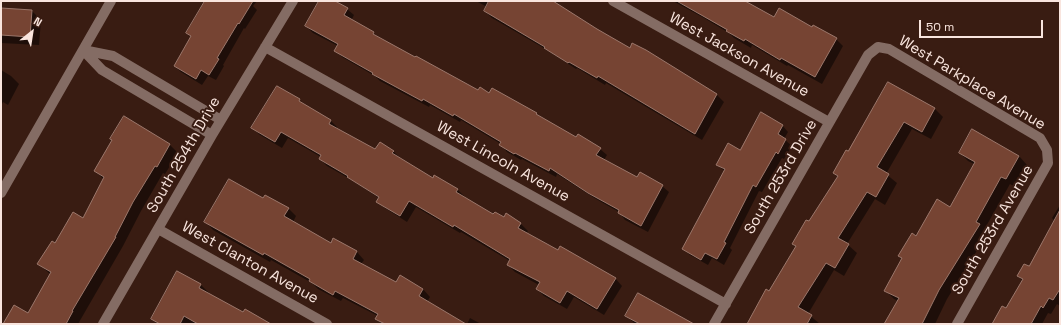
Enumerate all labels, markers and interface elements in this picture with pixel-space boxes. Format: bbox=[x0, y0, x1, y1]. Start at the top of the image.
street label: West Jackson Avenue bbox=[666, 9, 812, 101]
north arrow bbox=[12, 12, 52, 52]
scale bar bbox=[921, 12, 1045, 38]
text: N bbox=[31, 14, 45, 30]
text: 50 m bbox=[926, 19, 954, 35]
street label: West Parkplace Avenue bbox=[895, 32, 1049, 134]
street label: South 254th Drive bbox=[143, 94, 225, 216]
street label: South 253rd Drive bbox=[741, 116, 821, 238]
street label: West Lincoln Avenue bbox=[433, 118, 573, 206]
street label: South 253rd Avenue bbox=[949, 162, 1037, 298]
street label: West Clanton Avenue bbox=[179, 218, 321, 308]

